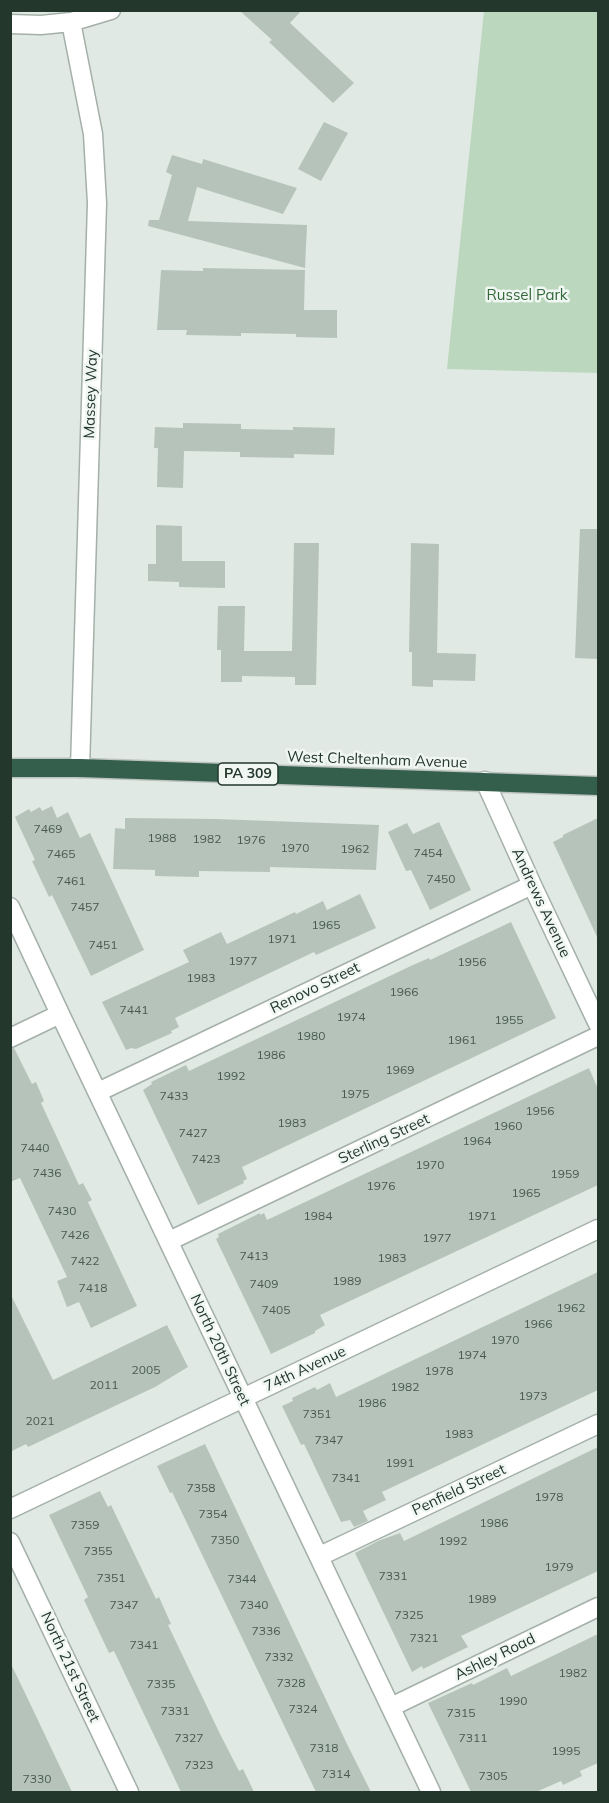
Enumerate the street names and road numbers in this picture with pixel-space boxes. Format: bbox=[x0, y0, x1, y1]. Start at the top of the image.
street label: Massey Way bbox=[80, 349, 102, 439]
street label: West Cheltenham Avenue bbox=[286, 748, 468, 772]
road number: PA 309 bbox=[218, 763, 278, 785]
street label: Andrews Avenue bbox=[508, 845, 574, 961]
street label: Renovo Street bbox=[267, 959, 363, 1017]
street label: Sterling Street bbox=[336, 1110, 432, 1168]
street label: North 20th Street bbox=[186, 1291, 254, 1409]
street label: 74th Avenue bbox=[261, 1342, 349, 1396]
street label: Penfield Street bbox=[409, 1460, 509, 1520]
street label: North 21st Street bbox=[37, 1609, 103, 1725]
street label: Ashley Road bbox=[452, 1630, 538, 1684]

